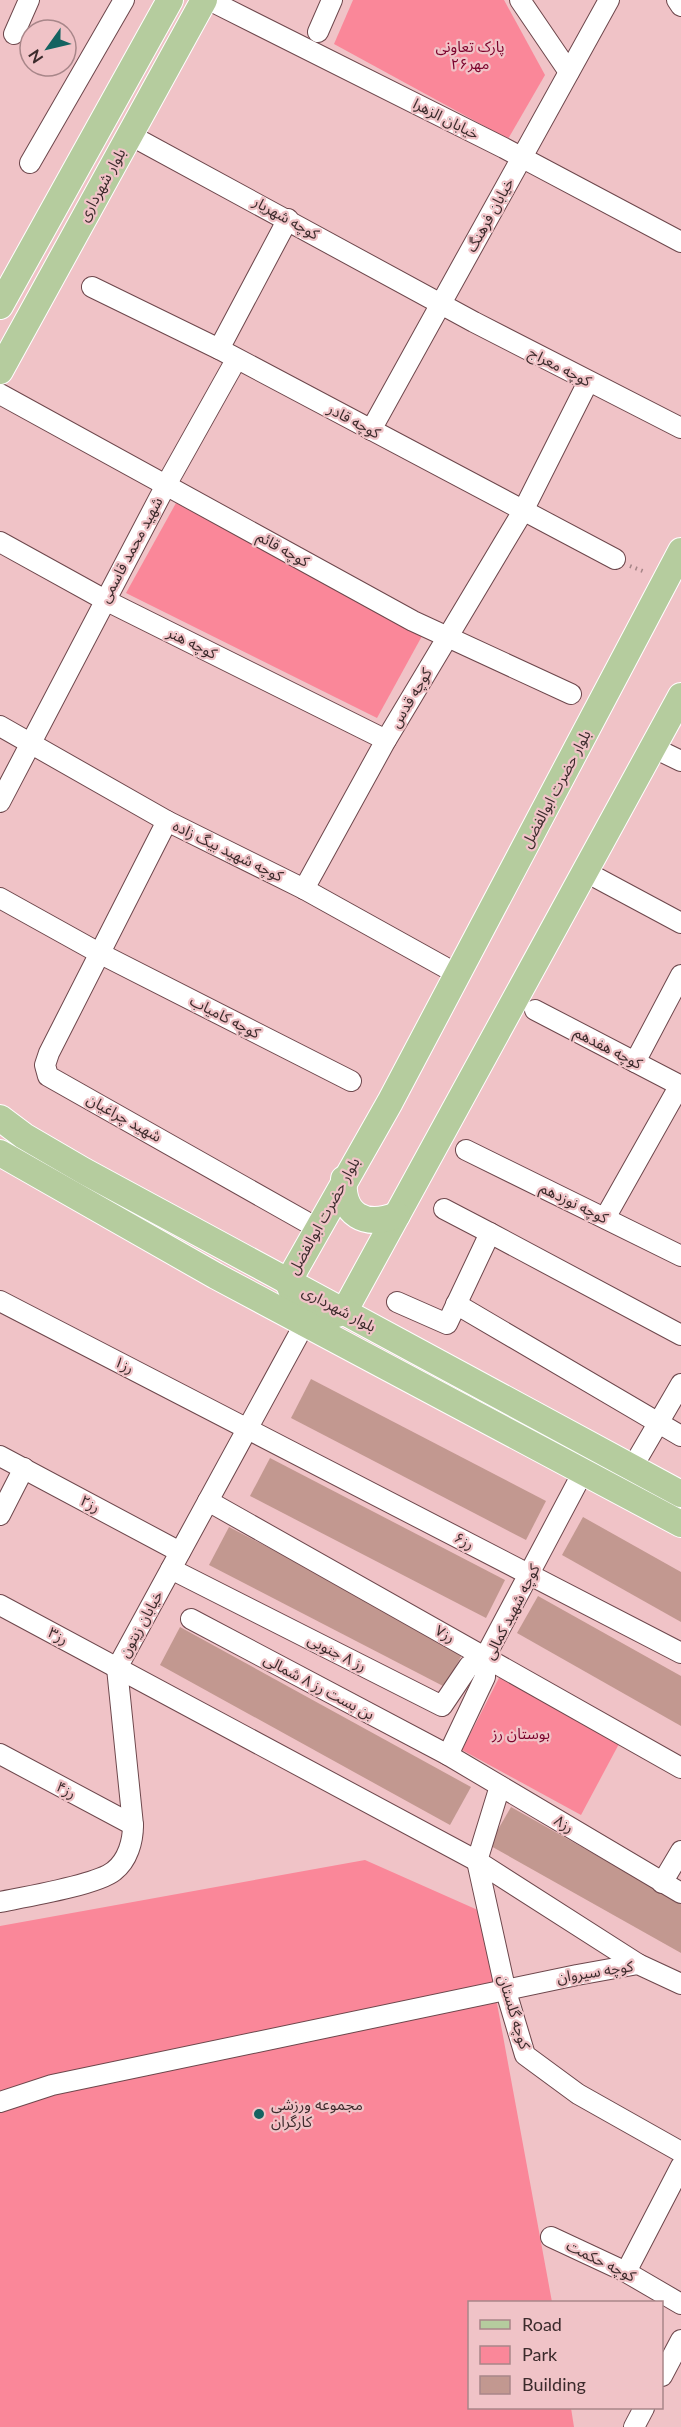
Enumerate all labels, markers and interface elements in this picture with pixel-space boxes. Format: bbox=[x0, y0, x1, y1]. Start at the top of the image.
north arrow bbox=[18, 18, 78, 78]
park label: پارک تعاونی مهر۲۶ bbox=[435, 37, 505, 73]
text: N bbox=[24, 46, 46, 67]
street label: خیابان الزهرا bbox=[410, 94, 483, 143]
street label: بلوار شهرداری bbox=[74, 145, 130, 225]
street label: خیابان فرهنگ bbox=[461, 174, 518, 255]
street label: کوچه شهریار bbox=[249, 191, 323, 245]
street label: کوچه معراج bbox=[524, 343, 595, 393]
street label: کوچه قادر bbox=[323, 398, 385, 444]
street label: شهید محمد قاسمی bbox=[95, 493, 167, 606]
street label: کوچه قائم bbox=[253, 526, 313, 573]
street label: کوچه هنر bbox=[163, 622, 221, 664]
street label: کوچه قدس bbox=[385, 664, 437, 731]
street label: بلوار حضرت ابوالفضل bbox=[516, 726, 595, 851]
street label: کوچه شهید بیگ زاده bbox=[170, 816, 287, 887]
street label: کوچه کامیاب bbox=[186, 991, 264, 1044]
street label: کوچه هفدهم bbox=[570, 1022, 646, 1075]
street label: شهید چراغیان bbox=[83, 1089, 165, 1147]
street label: بلوار حضرت ابوالفضل bbox=[283, 1154, 364, 1278]
street label: کوچه نوزدهم bbox=[536, 1178, 612, 1229]
street label: بلوار شهرداری bbox=[299, 1281, 379, 1336]
street label: رز۱ bbox=[111, 1352, 137, 1377]
street label: رز۲ bbox=[77, 1491, 103, 1517]
street label: رز۶ bbox=[451, 1528, 477, 1554]
street label: کوچه شهید کمالی bbox=[479, 1560, 545, 1663]
street label: خیابان زیتون bbox=[114, 1587, 167, 1661]
street label: رز۷ bbox=[432, 1621, 458, 1647]
street label: رز۳ bbox=[45, 1623, 71, 1649]
street label: رز ۸ جنوبی bbox=[305, 1630, 370, 1675]
street label: بن بست رز ۸ شمالی bbox=[261, 1649, 378, 1724]
park label: بوستان رز bbox=[491, 1724, 550, 1743]
street label: رز۴ bbox=[53, 1777, 79, 1803]
street label: رز۸ bbox=[551, 1810, 578, 1837]
street label: کوچه سیروان bbox=[555, 1956, 635, 1988]
street label: کوچه گلستان bbox=[493, 1972, 535, 2052]
place label: مجموعه ورزشی کارگران bbox=[271, 2095, 363, 2131]
marker: مجموعه ورزشی کارگران bbox=[252, 2107, 266, 2121]
street label: کوچه حکمت bbox=[563, 2236, 640, 2287]
legend bbox=[468, 2301, 663, 2409]
text: Road bbox=[522, 2313, 562, 2335]
text: Park bbox=[522, 2343, 558, 2365]
text: Building bbox=[522, 2373, 586, 2395]

